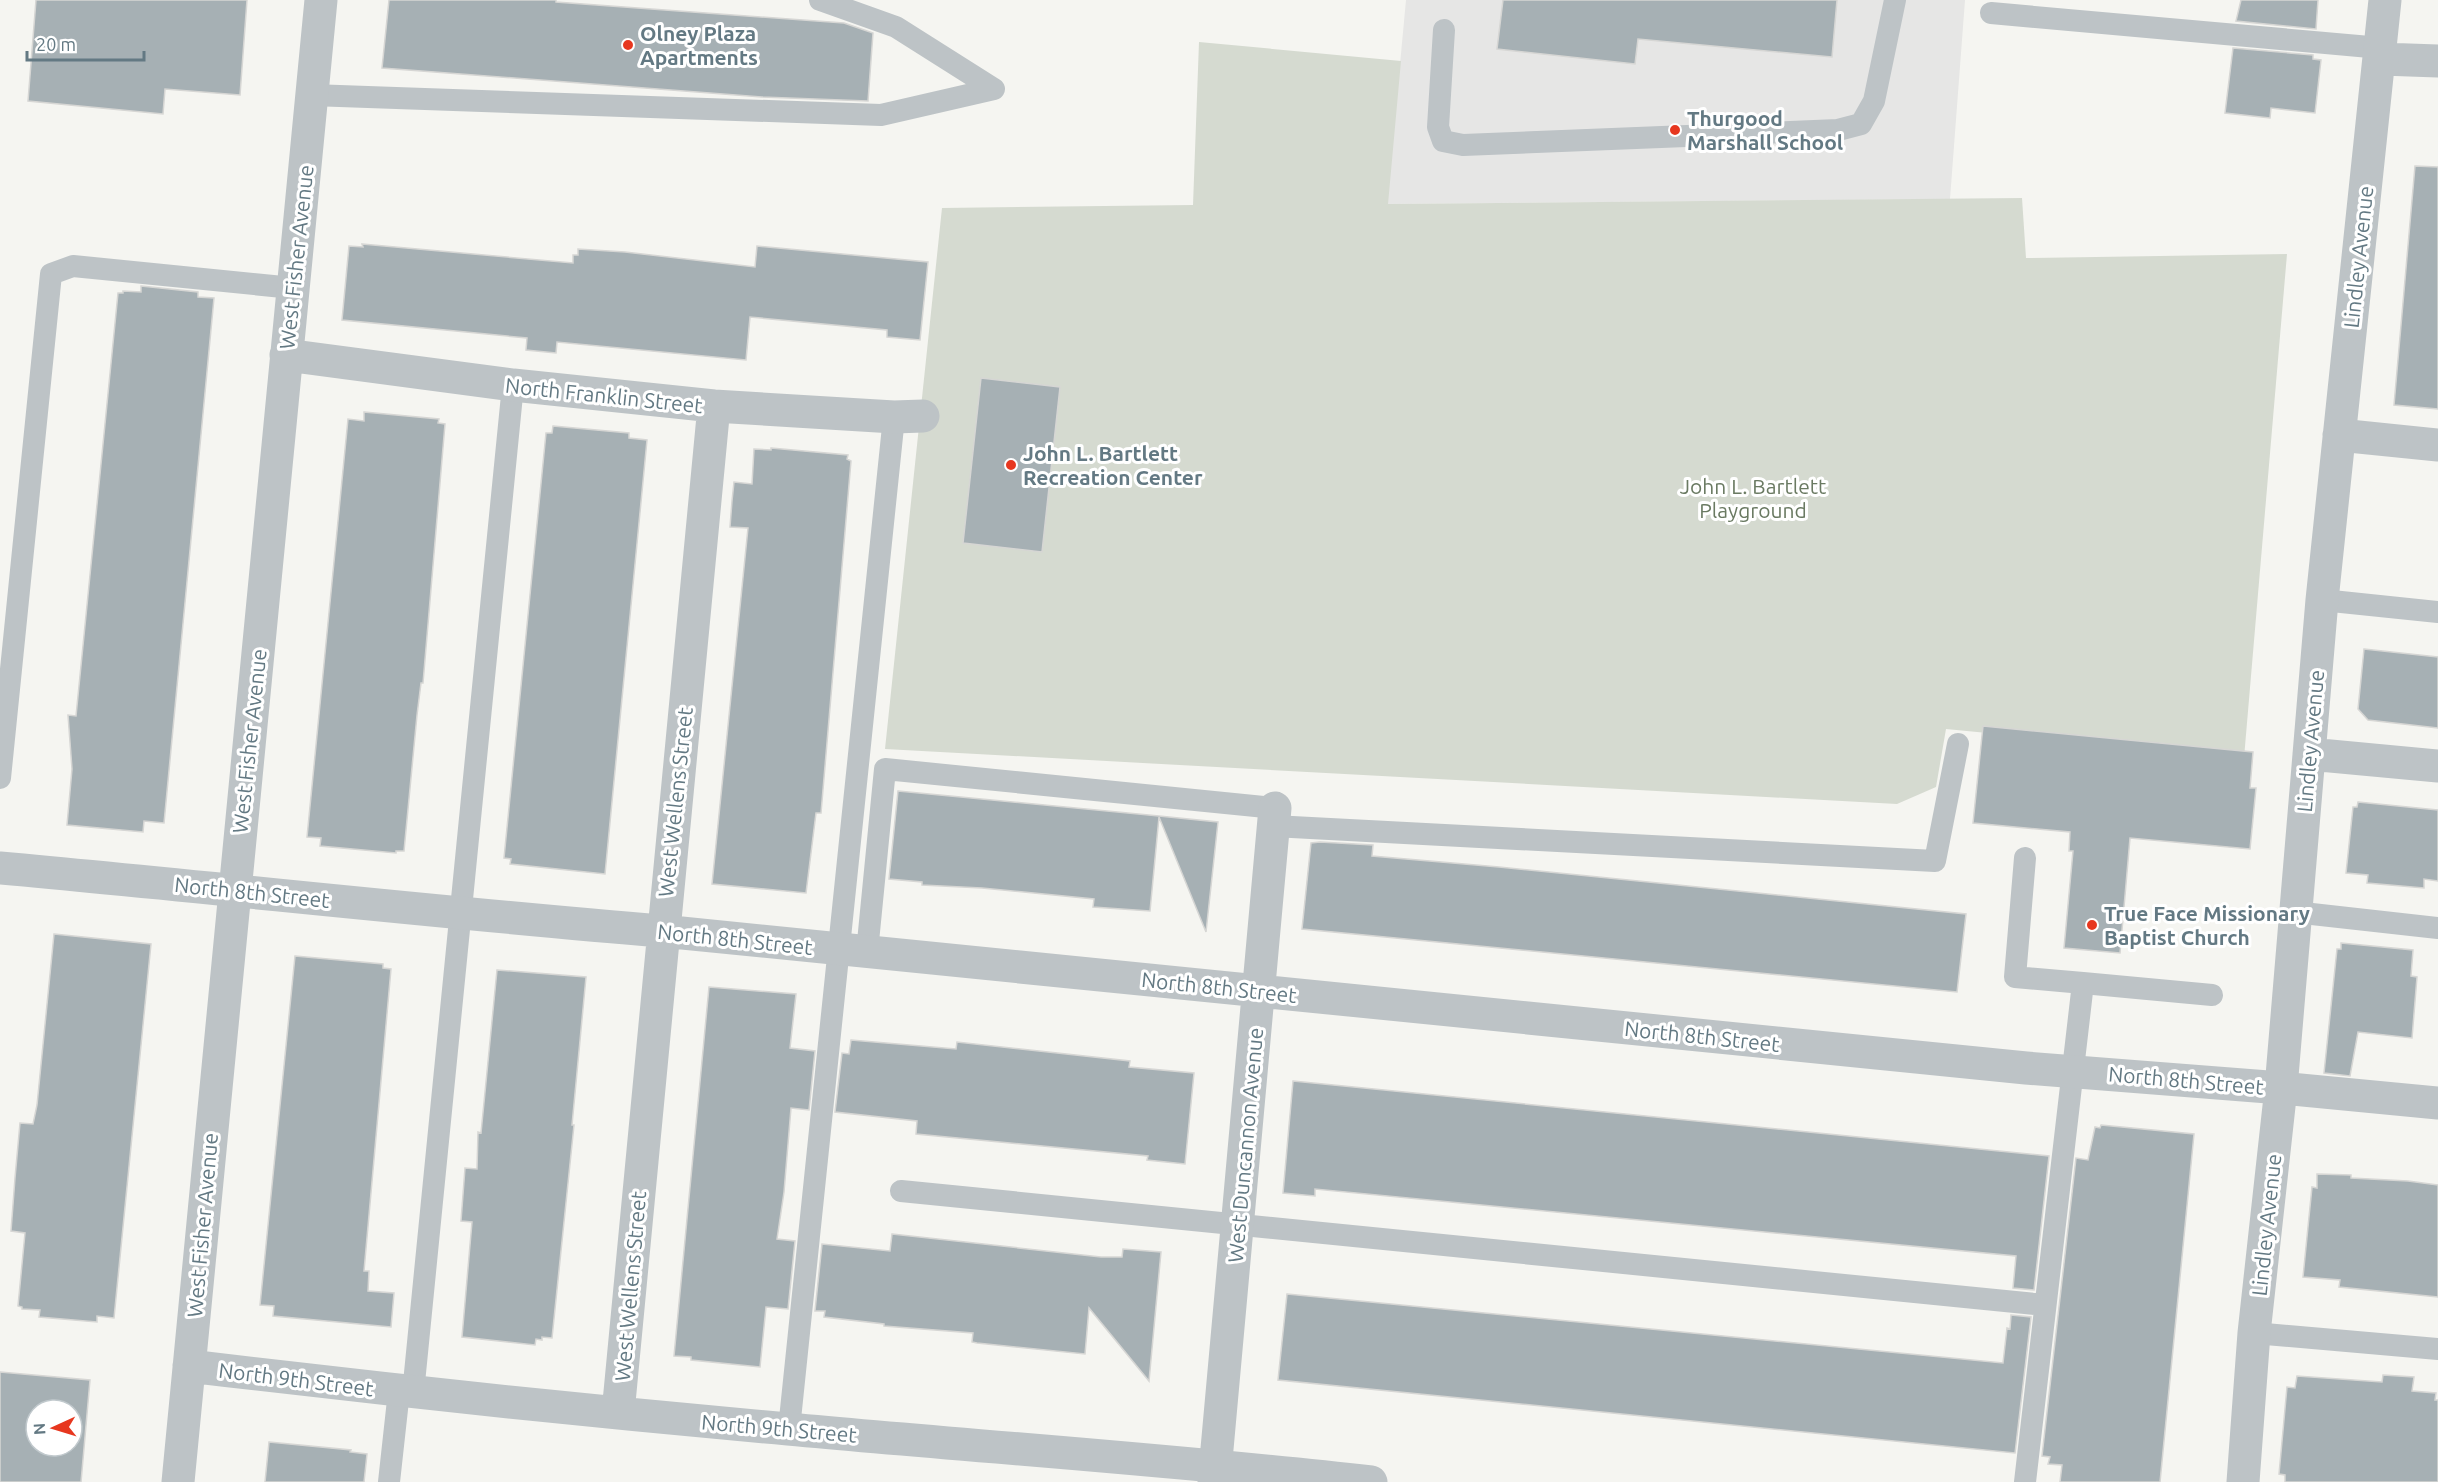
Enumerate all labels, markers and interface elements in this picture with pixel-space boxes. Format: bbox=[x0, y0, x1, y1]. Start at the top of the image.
place label: Olney Plaza Apartments bbox=[640, 21, 758, 69]
scale bar bbox=[27, 24, 144, 62]
text: 20 m bbox=[36, 34, 76, 54]
marker: Olney Plaza Apartments bbox=[621, 38, 635, 52]
place label: Thurgood Marshall School bbox=[1687, 106, 1843, 154]
marker: Thurgood Marshall School bbox=[1668, 123, 1682, 137]
street label: West Fisher Avenue bbox=[274, 164, 318, 350]
street label: Lindley Avenue bbox=[2339, 185, 2377, 329]
street label: North Franklin Street bbox=[504, 373, 704, 417]
place label: John L. Bartlett Recreation Center bbox=[1023, 441, 1203, 489]
marker: John L. Bartlett Recreation Center bbox=[1004, 458, 1018, 472]
park label: John L. Bartlett Playground bbox=[1680, 474, 1826, 522]
street label: West Fisher Avenue bbox=[227, 648, 271, 834]
street label: Lindley Avenue bbox=[2292, 669, 2328, 813]
street label: West Wellens Street bbox=[653, 706, 697, 898]
street label: North 8th Street bbox=[173, 872, 331, 912]
place label: True Face Missionary Baptist Church bbox=[2104, 901, 2310, 949]
marker: True Face Missionary Baptist Church bbox=[2085, 918, 2099, 932]
street label: North 8th Street bbox=[656, 919, 814, 959]
street label: North 8th Street bbox=[1140, 967, 1298, 1007]
street label: North 8th Street bbox=[1623, 1016, 1781, 1056]
street label: West Duncannon Avenue bbox=[1223, 1026, 1267, 1264]
street label: North 8th Street bbox=[2107, 1061, 2265, 1099]
street label: West Fisher Avenue bbox=[182, 1132, 222, 1318]
street label: Lindley Avenue bbox=[2247, 1153, 2285, 1297]
street label: West Wellens Street bbox=[610, 1190, 650, 1382]
street label: North 9th Street bbox=[217, 1358, 375, 1400]
north arrow bbox=[24, 1398, 84, 1458]
street label: North 9th Street bbox=[700, 1409, 858, 1447]
text: N bbox=[30, 1422, 48, 1436]

